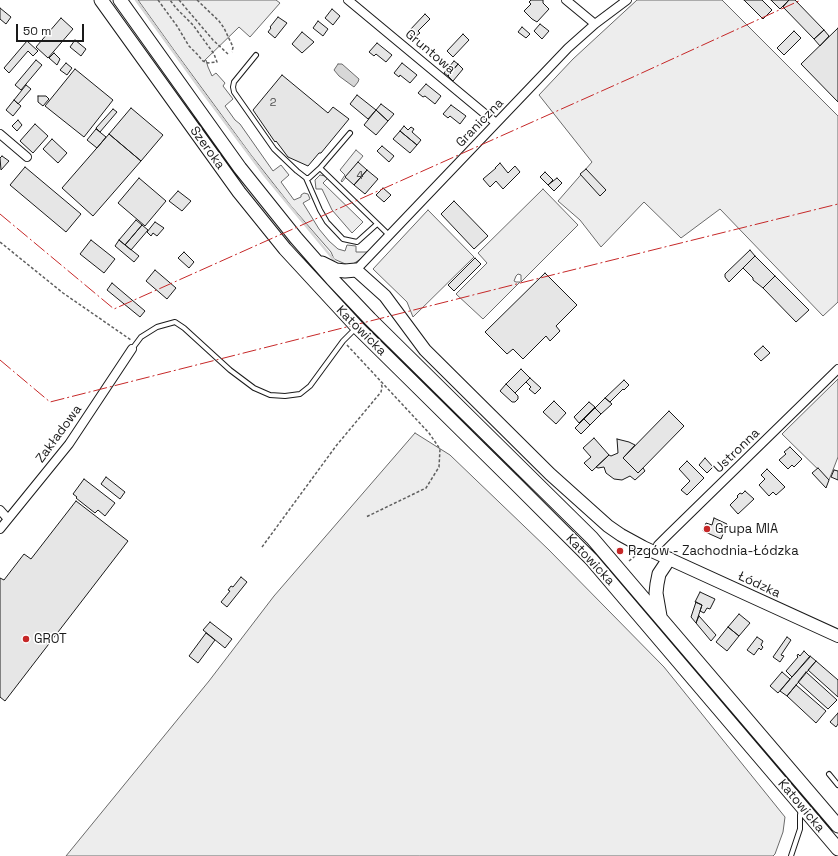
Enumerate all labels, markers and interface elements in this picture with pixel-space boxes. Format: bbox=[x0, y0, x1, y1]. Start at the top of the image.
scale bar bbox=[18, 16, 86, 42]
text: 50 m bbox=[23, 23, 51, 39]
street label: Gruntowa bbox=[402, 27, 458, 77]
street label: Graniczna bbox=[453, 95, 507, 151]
house number: 2 bbox=[270, 96, 276, 110]
street label: Szeroka bbox=[186, 124, 228, 172]
house number: 4 bbox=[357, 169, 363, 183]
street label: Katowicka bbox=[333, 303, 389, 359]
street label: Zakładowa bbox=[33, 402, 85, 466]
street label: Ustronna bbox=[711, 425, 763, 477]
place label: Grupa MIA bbox=[715, 521, 778, 537]
marker: Grupa MIA bbox=[702, 524, 712, 534]
street label: Katowicka bbox=[562, 531, 618, 589]
place label: Rzgów - Zachodnia-Łódzka bbox=[628, 543, 799, 559]
marker: Rzgów - Zachodnia-Łódzka bbox=[615, 546, 625, 556]
street label: Łódzka bbox=[735, 568, 783, 602]
place label: GROT bbox=[34, 631, 67, 647]
marker: GROT bbox=[21, 634, 31, 644]
street label: Katowicka bbox=[774, 776, 828, 836]

